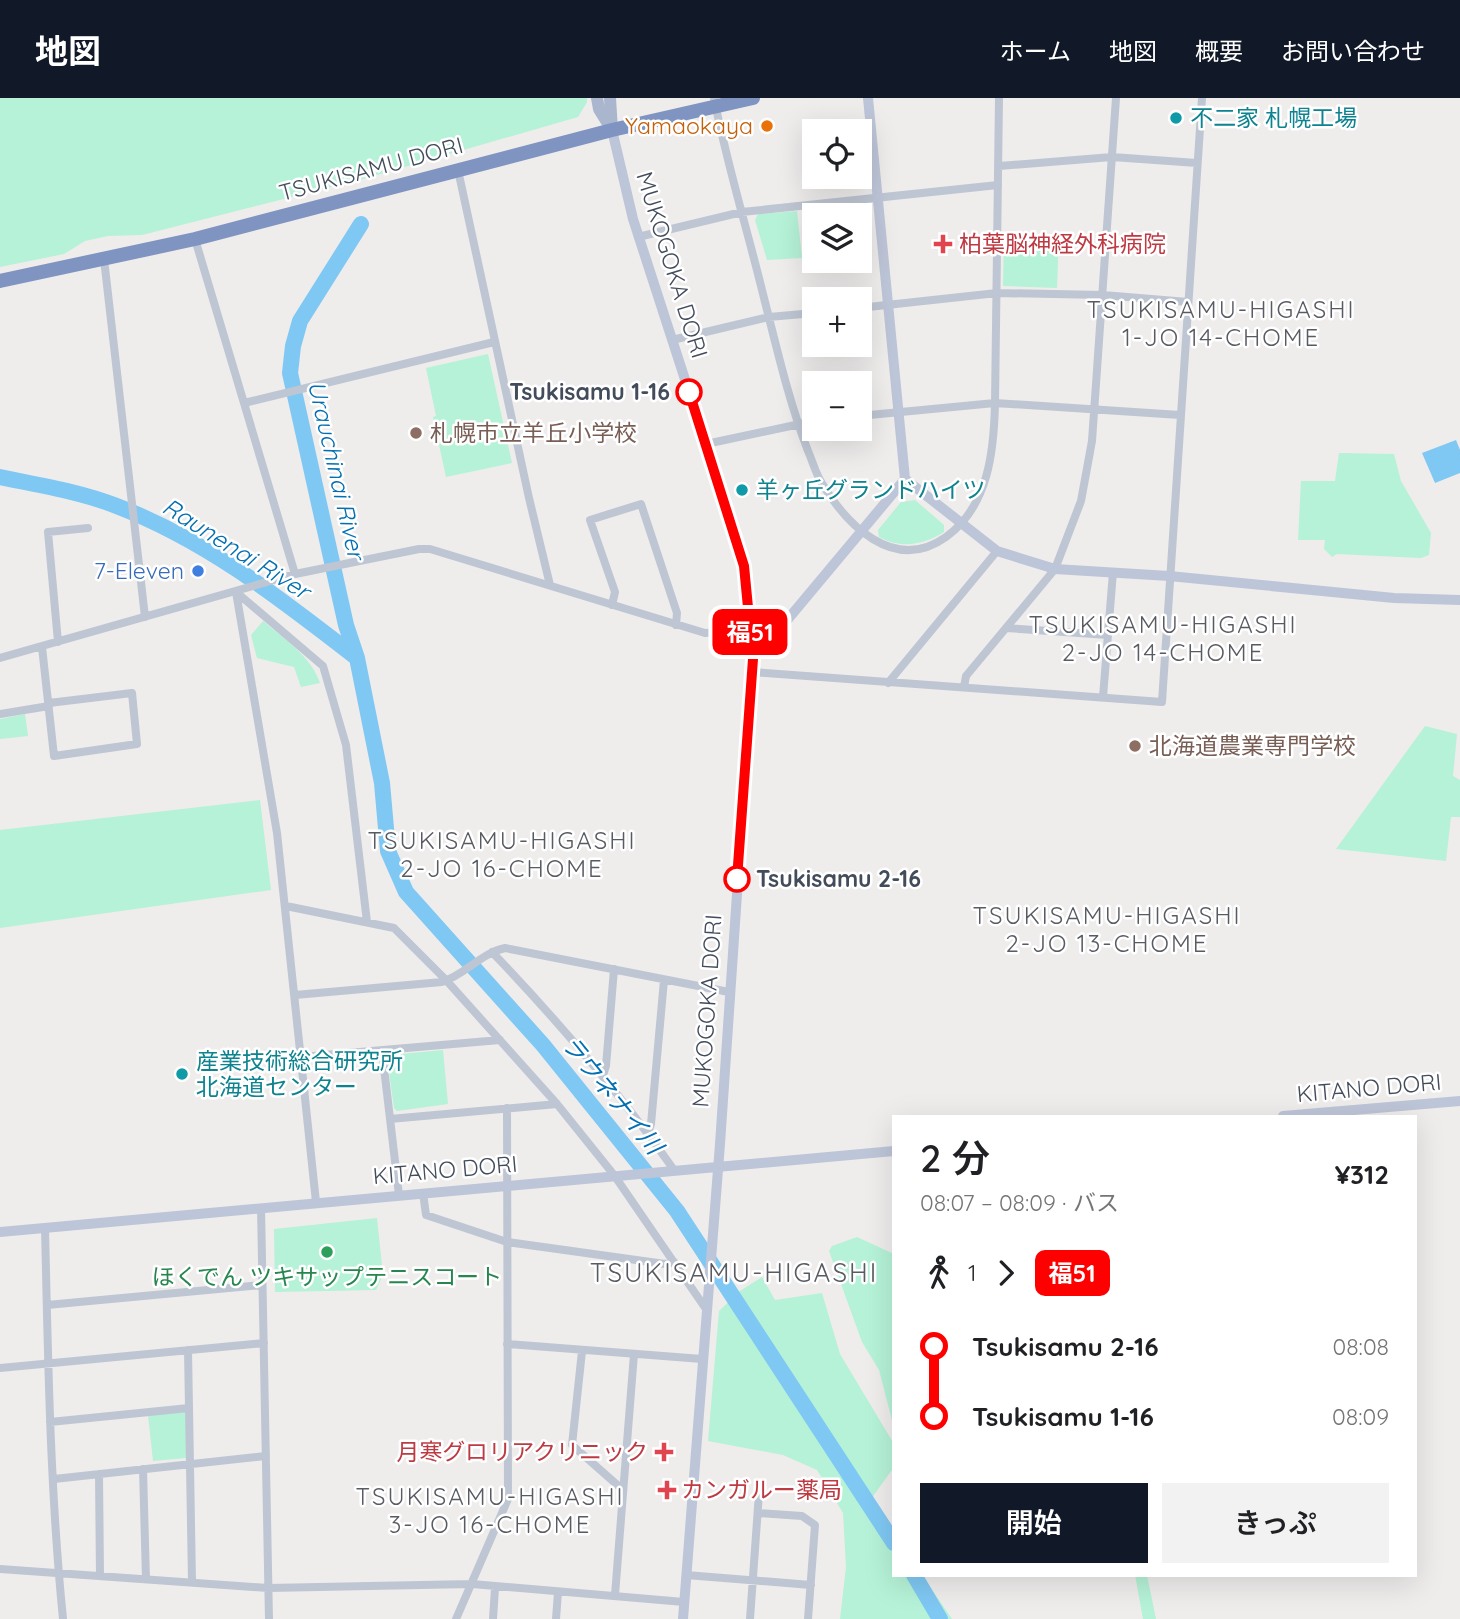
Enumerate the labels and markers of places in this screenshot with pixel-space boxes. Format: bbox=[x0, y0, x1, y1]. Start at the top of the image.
place label: 不二家 札幌工場 bbox=[1190, 103, 1357, 132]
marker: 不二家 札幌工場 bbox=[1168, 110, 1184, 126]
place label: Yamaokaya bbox=[625, 111, 753, 140]
marker: Yamaokaya bbox=[759, 118, 775, 134]
place label: 柏葉脳神経外科病院 bbox=[959, 229, 1166, 258]
marker: 柏葉脳神経外科病院 bbox=[933, 234, 953, 254]
place label: Tsukisamu 1-16 bbox=[509, 377, 670, 406]
marker: Tsukisamu 1-16 bbox=[676, 379, 702, 405]
place label: 札幌市立羊丘小学校 bbox=[430, 418, 637, 447]
marker: 札幌市立羊丘小学校 bbox=[408, 425, 424, 441]
place label: 羊ヶ丘グランドハイツ bbox=[756, 475, 986, 504]
marker: 羊ヶ丘グランドハイツ bbox=[734, 482, 750, 498]
place label: 7-Eleven bbox=[94, 556, 184, 585]
marker: 7-Eleven bbox=[190, 563, 206, 579]
place label: 北海道農業専門学校 bbox=[1149, 731, 1356, 760]
marker: 北海道農業専門学校 bbox=[1127, 738, 1143, 754]
place label: Tsukisamu 2-16 bbox=[756, 864, 921, 893]
marker: Tsukisamu 2-16 bbox=[724, 866, 750, 892]
place label: 産業技術総合研究所 北海道センター bbox=[196, 1046, 403, 1101]
marker: 産業技術総合研究所 北海道センター bbox=[174, 1066, 190, 1082]
marker: ほくでん ツキサップテニスコート bbox=[319, 1244, 335, 1260]
place label: ほくでん ツキサップテニスコート bbox=[152, 1262, 502, 1291]
place label: 月寒グロリアクリニック bbox=[396, 1437, 648, 1466]
marker: 月寒グロリアクリニック bbox=[654, 1442, 674, 1462]
place label: カンガルー薬局 bbox=[681, 1475, 842, 1504]
marker: カンガルー薬局 bbox=[659, 1482, 675, 1498]

